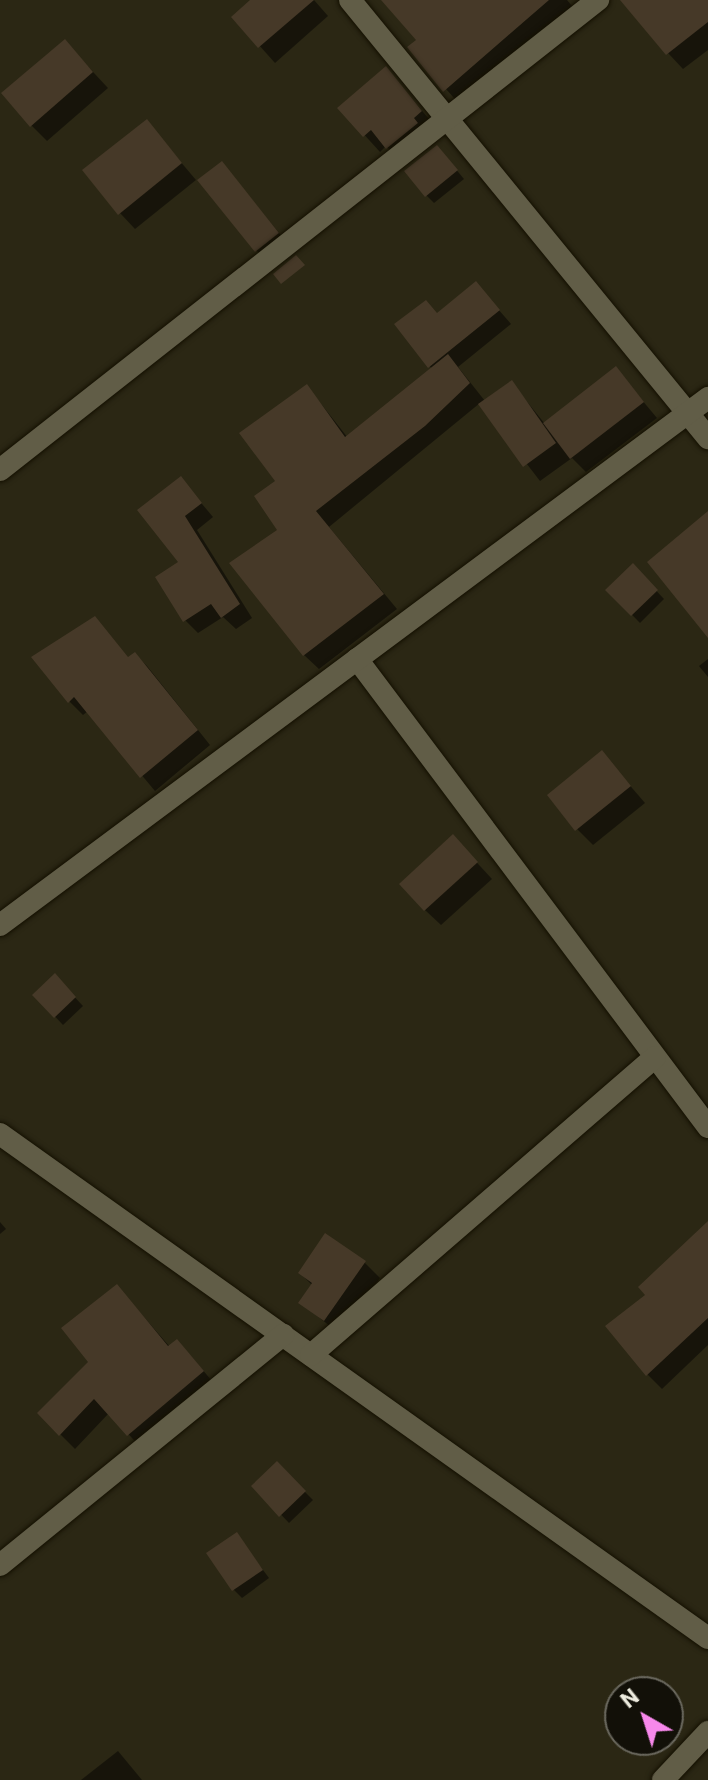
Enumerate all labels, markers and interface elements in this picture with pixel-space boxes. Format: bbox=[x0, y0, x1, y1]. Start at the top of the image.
north arrow bbox=[604, 1676, 684, 1756]
text: N bbox=[616, 1684, 644, 1713]

